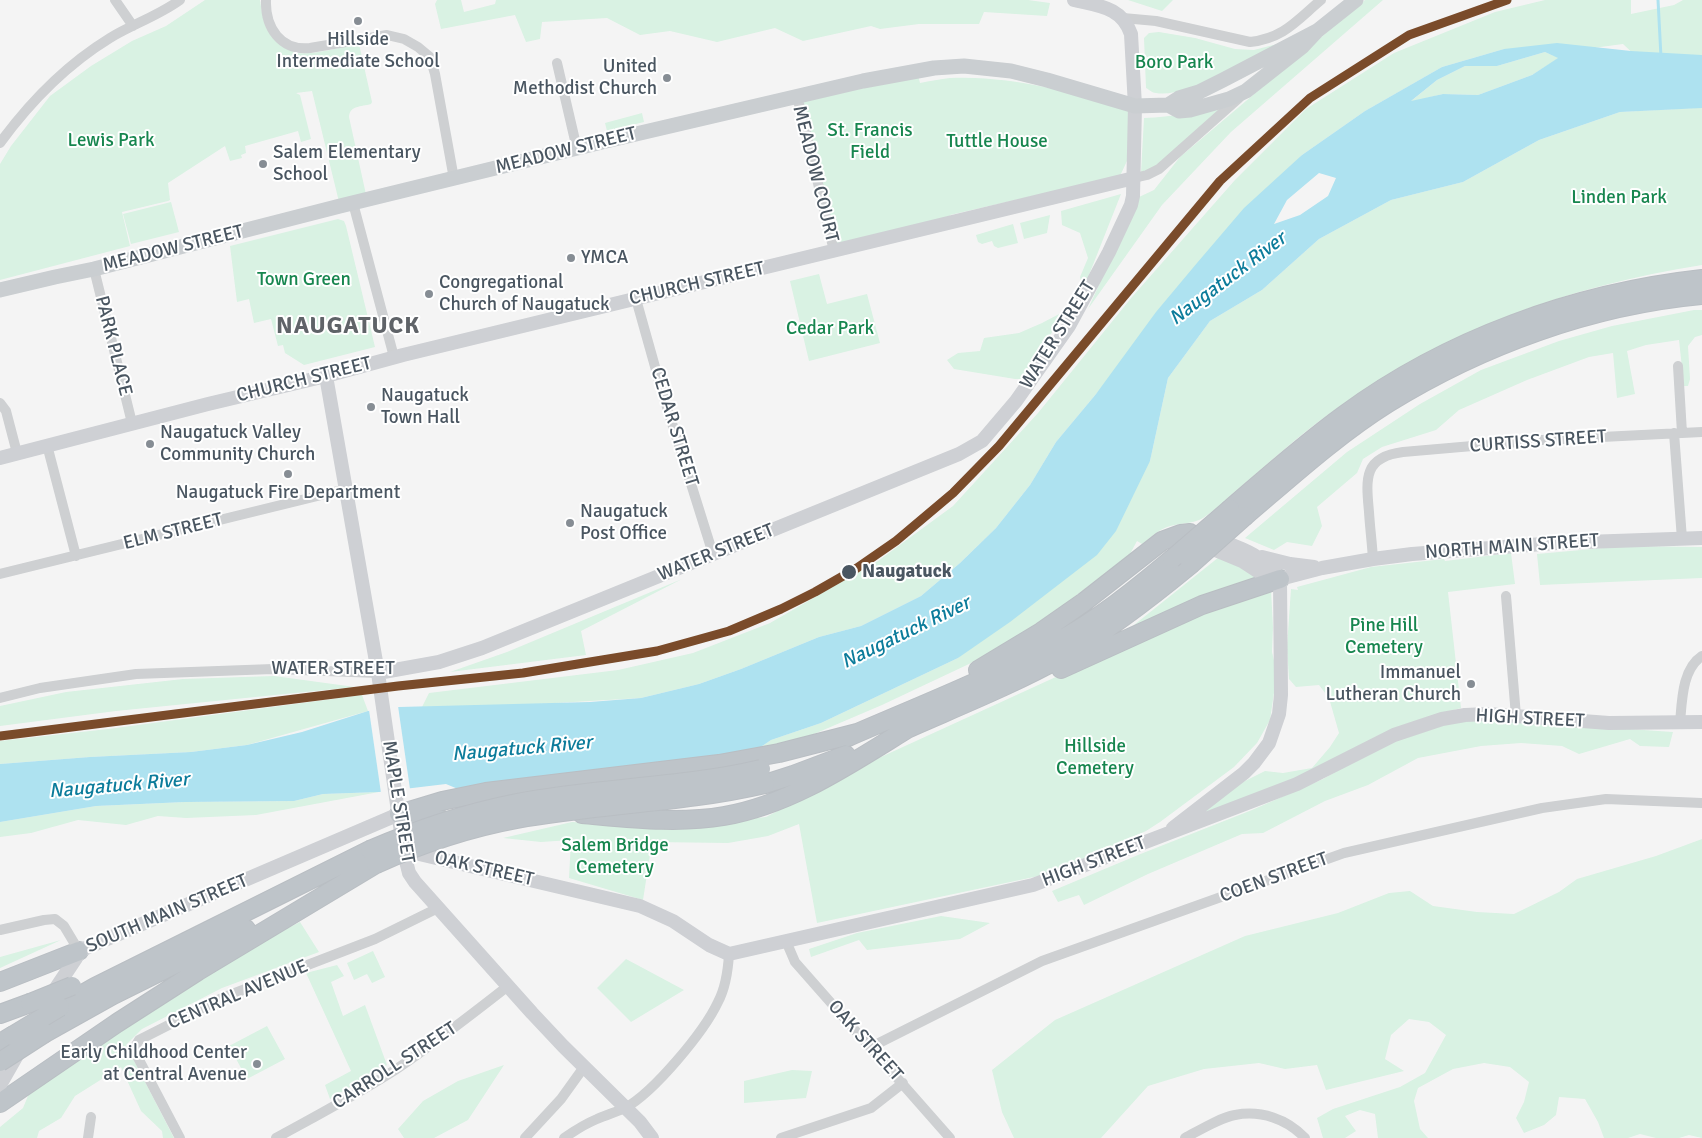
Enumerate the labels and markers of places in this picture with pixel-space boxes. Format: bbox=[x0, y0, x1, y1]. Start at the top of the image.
marker: Hillside Intermediate School bbox=[352, 15, 364, 27]
place label: Hillside Intermediate School bbox=[276, 29, 440, 73]
place label: United Methodist Church bbox=[513, 56, 657, 100]
marker: United Methodist Church bbox=[661, 72, 673, 84]
place label: Salem Elementary School bbox=[273, 142, 421, 186]
marker: Salem Elementary School bbox=[257, 158, 269, 170]
place label: YMCA bbox=[581, 247, 628, 269]
marker: YMCA bbox=[565, 252, 577, 264]
place label: Congregational Church of Naugatuck bbox=[439, 272, 610, 316]
marker: Congregational Church of Naugatuck bbox=[423, 288, 435, 300]
place label: Naugatuck Town Hall bbox=[381, 385, 469, 429]
marker: Naugatuck Town Hall bbox=[365, 401, 377, 413]
place label: Naugatuck Valley Community Church bbox=[160, 422, 315, 466]
marker: Naugatuck Valley Community Church bbox=[144, 438, 156, 450]
marker: Naugatuck Fire Department bbox=[282, 468, 294, 480]
place label: Naugatuck Fire Department bbox=[176, 482, 400, 504]
place label: Naugatuck Post Office bbox=[580, 501, 668, 545]
marker: Naugatuck Post Office bbox=[564, 517, 576, 529]
place label: Naugatuck bbox=[862, 561, 952, 583]
marker: Naugatuck bbox=[840, 563, 858, 581]
place label: Immanuel Lutheran Church bbox=[1325, 662, 1461, 706]
marker: Immanuel Lutheran Church bbox=[1465, 678, 1477, 690]
place label: Early Childhood Center at Central Avenue bbox=[60, 1042, 247, 1086]
marker: Early Childhood Center at Central Avenue bbox=[251, 1058, 263, 1070]

